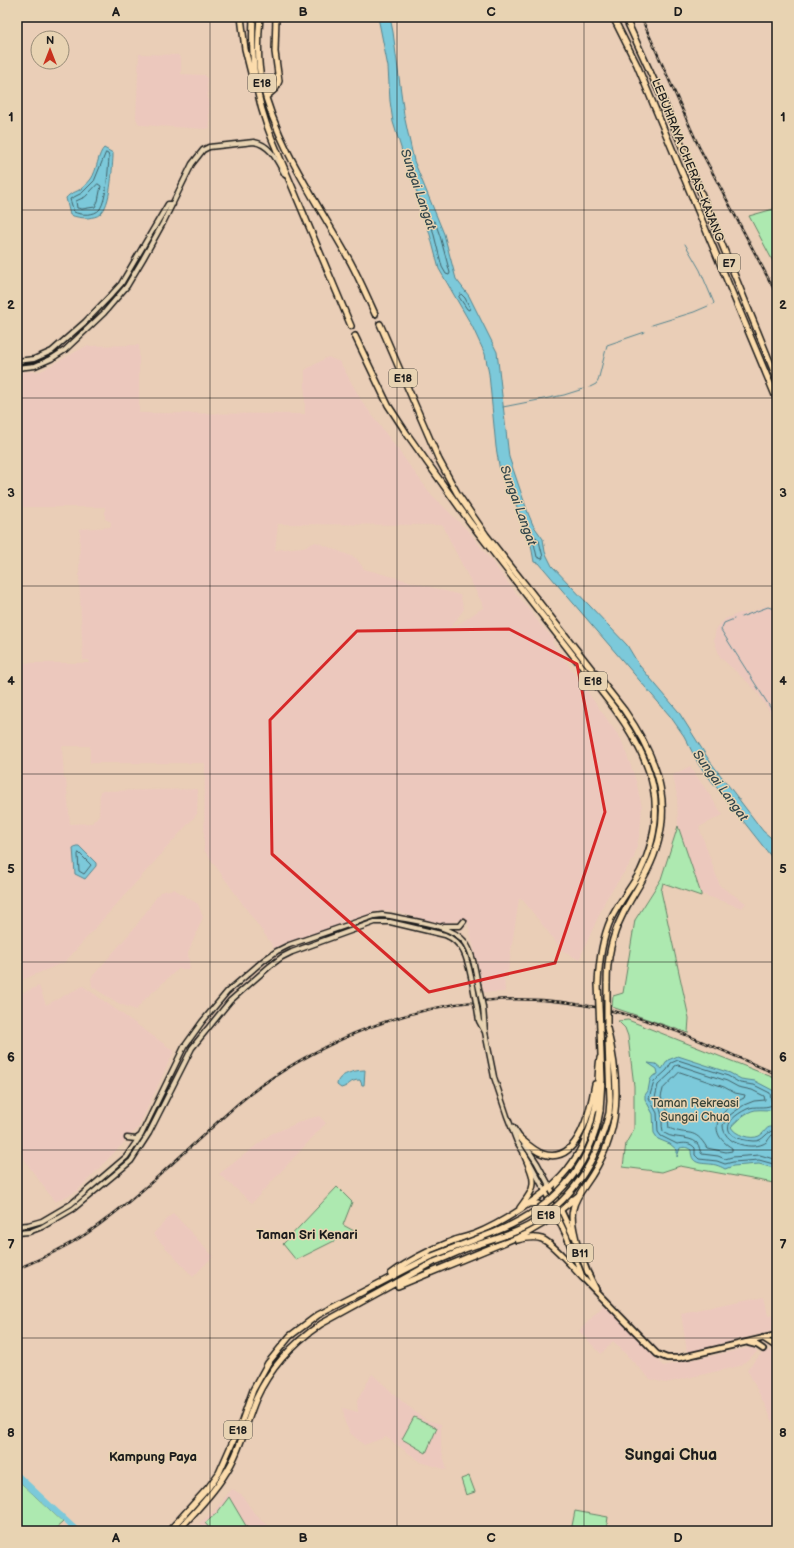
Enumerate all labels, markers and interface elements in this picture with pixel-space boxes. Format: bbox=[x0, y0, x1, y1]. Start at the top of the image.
text: A bbox=[111, 4, 120, 20]
text: B bbox=[298, 4, 308, 20]
text: C bbox=[486, 4, 496, 20]
text: D bbox=[673, 4, 683, 20]
north arrow bbox=[30, 30, 70, 70]
text: N bbox=[46, 34, 54, 47]
road number: E18 bbox=[248, 74, 276, 92]
street label: LEBUHRAYA CHERAS–KAJANG bbox=[648, 77, 727, 244]
text: 1 bbox=[8, 109, 14, 125]
text: 1 bbox=[780, 109, 786, 125]
water label: Sungai Langat bbox=[397, 147, 440, 233]
road number: E7 bbox=[718, 254, 740, 272]
text: 2 bbox=[7, 297, 15, 313]
text: 2 bbox=[779, 297, 787, 313]
road number: E18 bbox=[389, 369, 417, 387]
water label: Sungai Langat bbox=[496, 463, 540, 549]
text: 3 bbox=[7, 485, 15, 501]
text: 3 bbox=[779, 485, 787, 501]
road number: E18 bbox=[579, 672, 607, 690]
text: 4 bbox=[7, 673, 15, 689]
text: 4 bbox=[779, 673, 787, 689]
water label: Sungai Langat bbox=[689, 747, 752, 825]
text: 5 bbox=[7, 861, 15, 877]
text: 5 bbox=[779, 861, 787, 877]
text: 6 bbox=[7, 1049, 15, 1065]
text: 6 bbox=[779, 1049, 787, 1065]
park label: Taman Rekreasi Sungai Chua bbox=[651, 1096, 739, 1125]
road number: E18 bbox=[532, 1206, 560, 1224]
district label: Taman Sri Kenari bbox=[256, 1227, 358, 1243]
text: 7 bbox=[7, 1237, 15, 1253]
text: 7 bbox=[779, 1237, 787, 1253]
road number: B11 bbox=[567, 1244, 593, 1262]
road number: E18 bbox=[224, 1421, 252, 1439]
text: 8 bbox=[7, 1425, 15, 1441]
text: 8 bbox=[779, 1425, 787, 1441]
district label: Sungai Chua bbox=[625, 1446, 717, 1465]
district label: Kampung Paya bbox=[109, 1449, 197, 1465]
text: A bbox=[111, 1530, 120, 1546]
text: B bbox=[298, 1530, 308, 1546]
text: C bbox=[486, 1530, 496, 1546]
text: D bbox=[673, 1530, 683, 1546]

